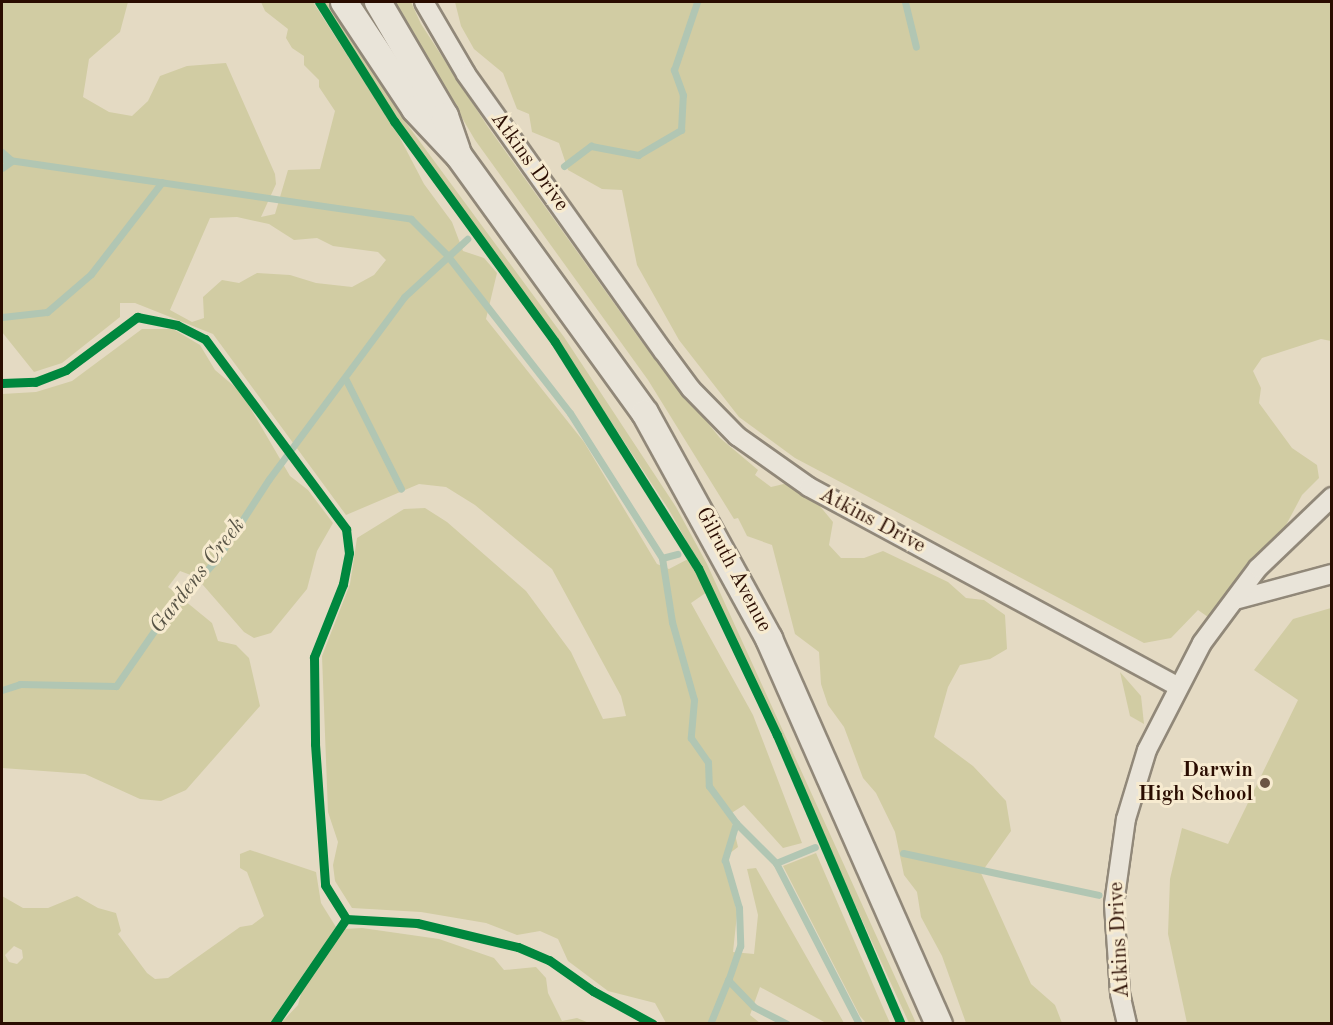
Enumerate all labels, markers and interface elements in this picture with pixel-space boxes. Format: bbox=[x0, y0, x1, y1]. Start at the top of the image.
street label: Atkins Drive bbox=[484, 107, 574, 217]
street label: Atkins Drive bbox=[815, 482, 929, 560]
street label: Gilruth Avenue bbox=[690, 503, 776, 637]
water label: Gardens Creek bbox=[145, 513, 251, 639]
place label: Darwin High School bbox=[1138, 758, 1253, 808]
marker: Darwin High School bbox=[1258, 776, 1272, 790]
street label: Atkins Drive bbox=[1104, 881, 1136, 999]

